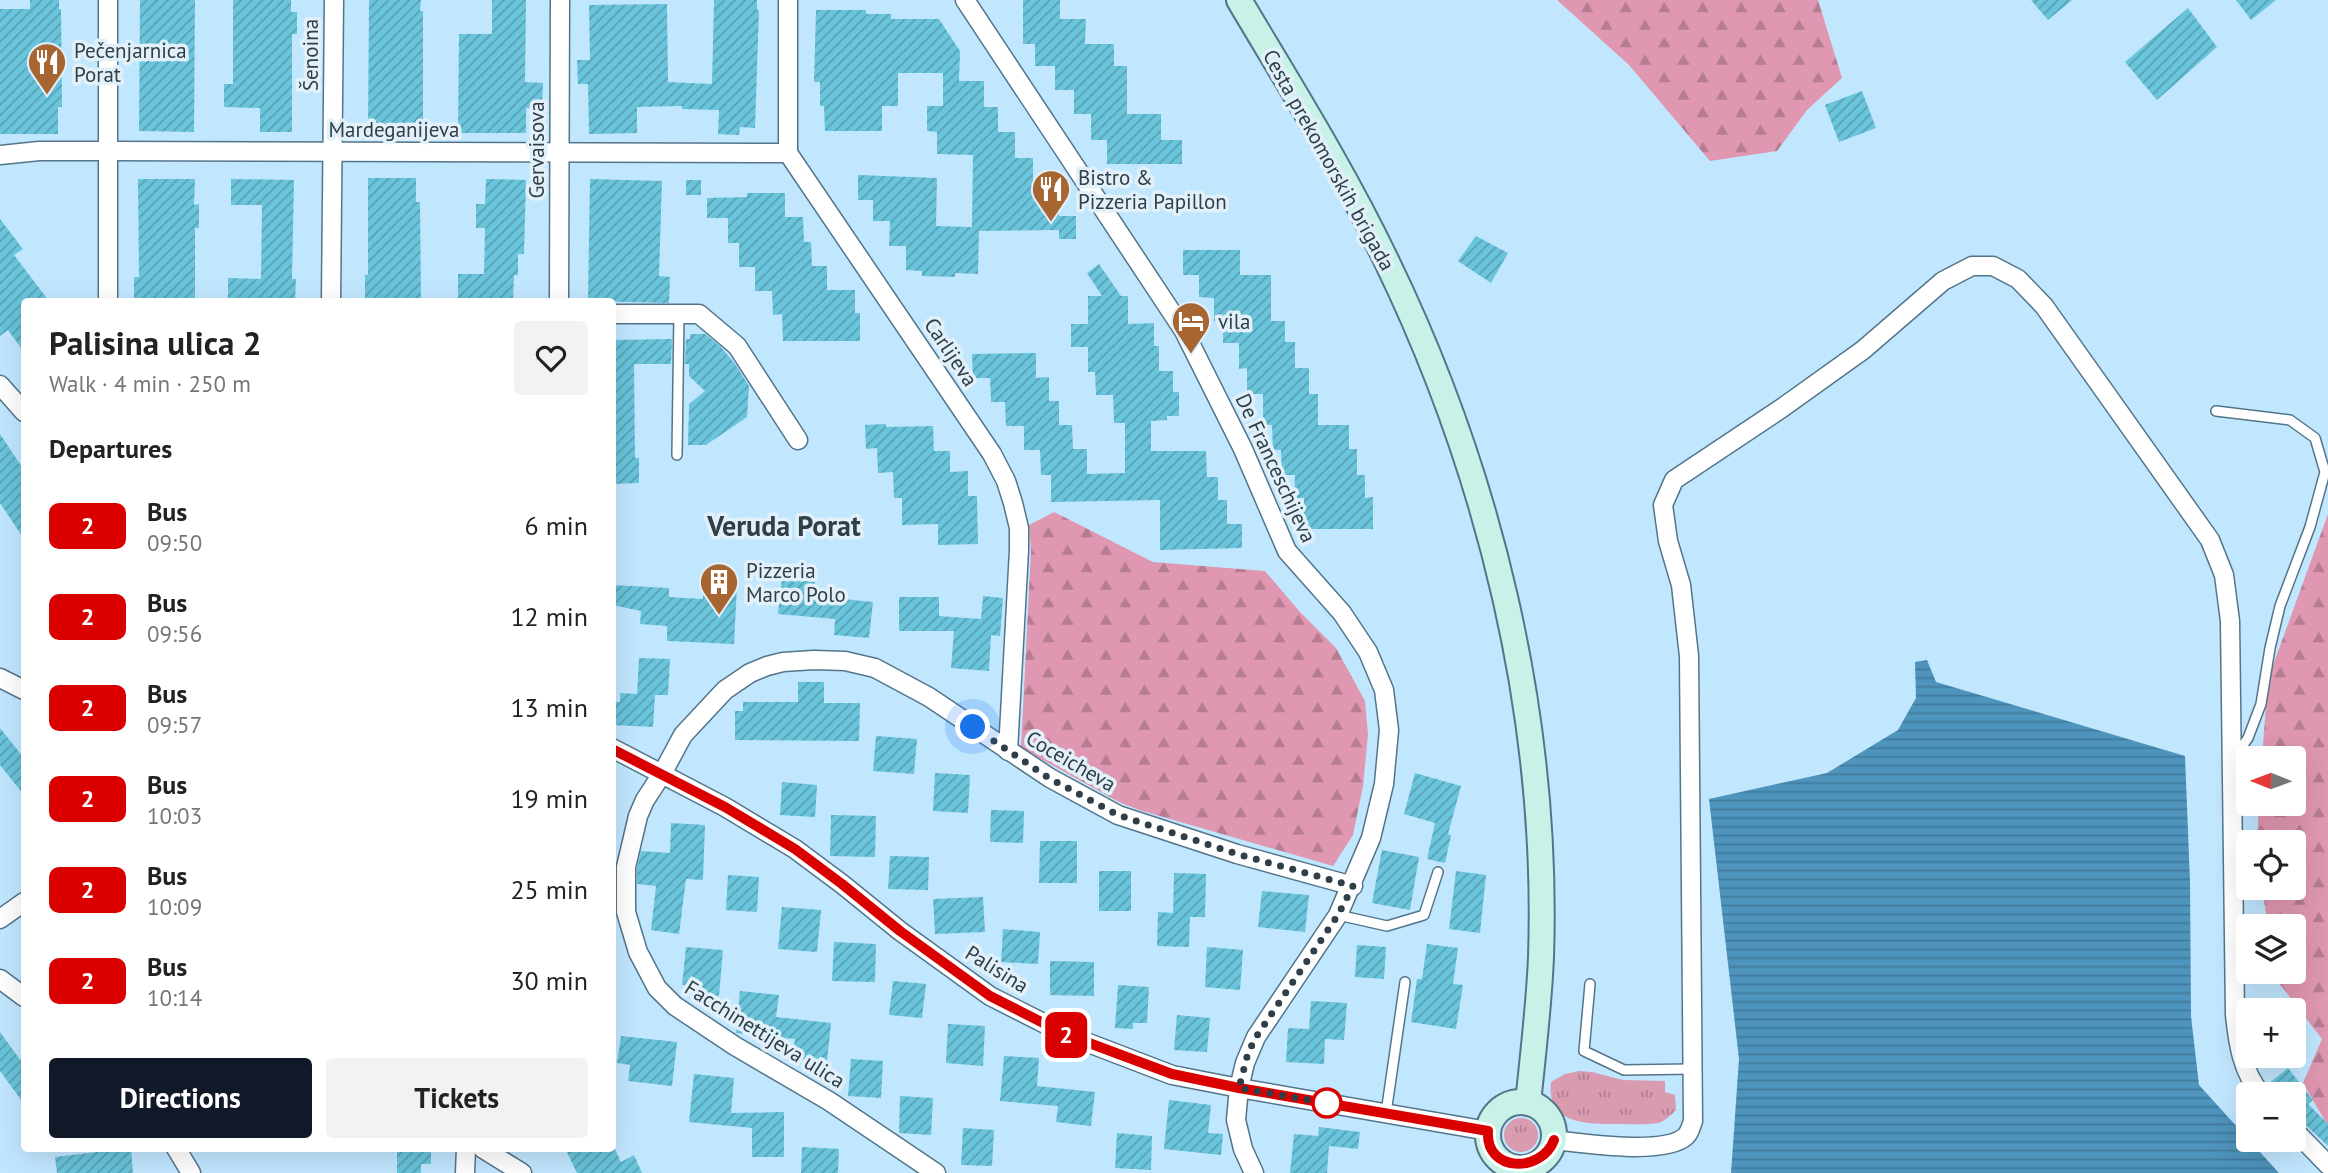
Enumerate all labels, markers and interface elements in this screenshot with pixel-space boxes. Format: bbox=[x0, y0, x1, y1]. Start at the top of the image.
street label: Šenoina bbox=[297, 19, 324, 91]
place label: Pečenjarnica Porat bbox=[74, 37, 187, 88]
restaurant icon: Pečenjarnica Porat bbox=[26, 41, 68, 96]
street label: Cesta prekomorskih brigada bbox=[1257, 45, 1401, 275]
street label: Gervaisova bbox=[523, 101, 550, 199]
street label: Mardeganijeva bbox=[328, 116, 460, 143]
place label: Bistro & Pizzeria Papillon bbox=[1078, 164, 1227, 215]
restaurant icon: Bistro & Pizzeria Papillon bbox=[1030, 168, 1072, 223]
hotel icon: vila bbox=[1170, 300, 1212, 355]
place label: vila bbox=[1218, 308, 1250, 335]
street label: Carlijeva bbox=[918, 312, 984, 392]
text: Palisina ulica 2 bbox=[49, 321, 261, 364]
button: heart bbox=[514, 321, 588, 395]
text: Walk · 4 min · 250 m bbox=[49, 369, 251, 398]
street label: De Franceschijeva bbox=[1230, 389, 1322, 547]
text: Departures bbox=[49, 432, 172, 465]
text: Bus bbox=[147, 495, 187, 528]
district label: Veruda Porat bbox=[706, 507, 861, 544]
text: 6 min bbox=[525, 509, 588, 542]
text: 2 bbox=[81, 510, 94, 541]
text: 09:50 bbox=[147, 528, 202, 557]
place label: Pizzeria Marco Polo bbox=[746, 557, 846, 608]
building icon: Pizzeria Marco Polo bbox=[698, 561, 740, 616]
text: Bus bbox=[147, 586, 187, 619]
text: 12 min bbox=[510, 600, 588, 633]
text: 2 bbox=[81, 601, 94, 632]
text: 09:56 bbox=[147, 619, 202, 648]
text: Bus bbox=[147, 677, 187, 710]
text: 13 min bbox=[510, 691, 588, 724]
text: 2 bbox=[81, 692, 94, 723]
your location bbox=[955, 709, 990, 744]
text: 09:57 bbox=[147, 710, 202, 739]
street label: Coceicheva bbox=[1021, 724, 1121, 798]
north arrow bbox=[2236, 746, 2306, 816]
map controls bbox=[2236, 746, 2306, 1152]
text: Bus bbox=[147, 768, 187, 801]
text: 19 min bbox=[510, 782, 588, 815]
text: 2 bbox=[81, 783, 94, 814]
text: 10:03 bbox=[147, 801, 202, 830]
button: locate bbox=[2236, 830, 2306, 900]
text: Bus bbox=[147, 859, 187, 892]
text: 25 min bbox=[510, 873, 588, 906]
text: 2 bbox=[81, 874, 94, 905]
text: 10:09 bbox=[147, 892, 202, 921]
button: layers bbox=[2236, 914, 2306, 984]
street label: Palisina bbox=[960, 939, 1034, 999]
text: Bus bbox=[147, 950, 187, 983]
text: 30 min bbox=[510, 964, 588, 997]
text: 2 bbox=[81, 965, 94, 996]
street label: Facchinettijeva ulica bbox=[680, 974, 850, 1094]
text: 10:14 bbox=[147, 983, 202, 1012]
button: + bbox=[2236, 998, 2306, 1068]
line badge: 2 bbox=[1043, 1012, 1089, 1058]
text: 2 bbox=[1059, 1019, 1073, 1050]
button: Directions bbox=[49, 1058, 312, 1138]
button: Tickets bbox=[326, 1058, 588, 1138]
button: − bbox=[2236, 1082, 2306, 1152]
unlabelled marker bbox=[1312, 1088, 1342, 1118]

